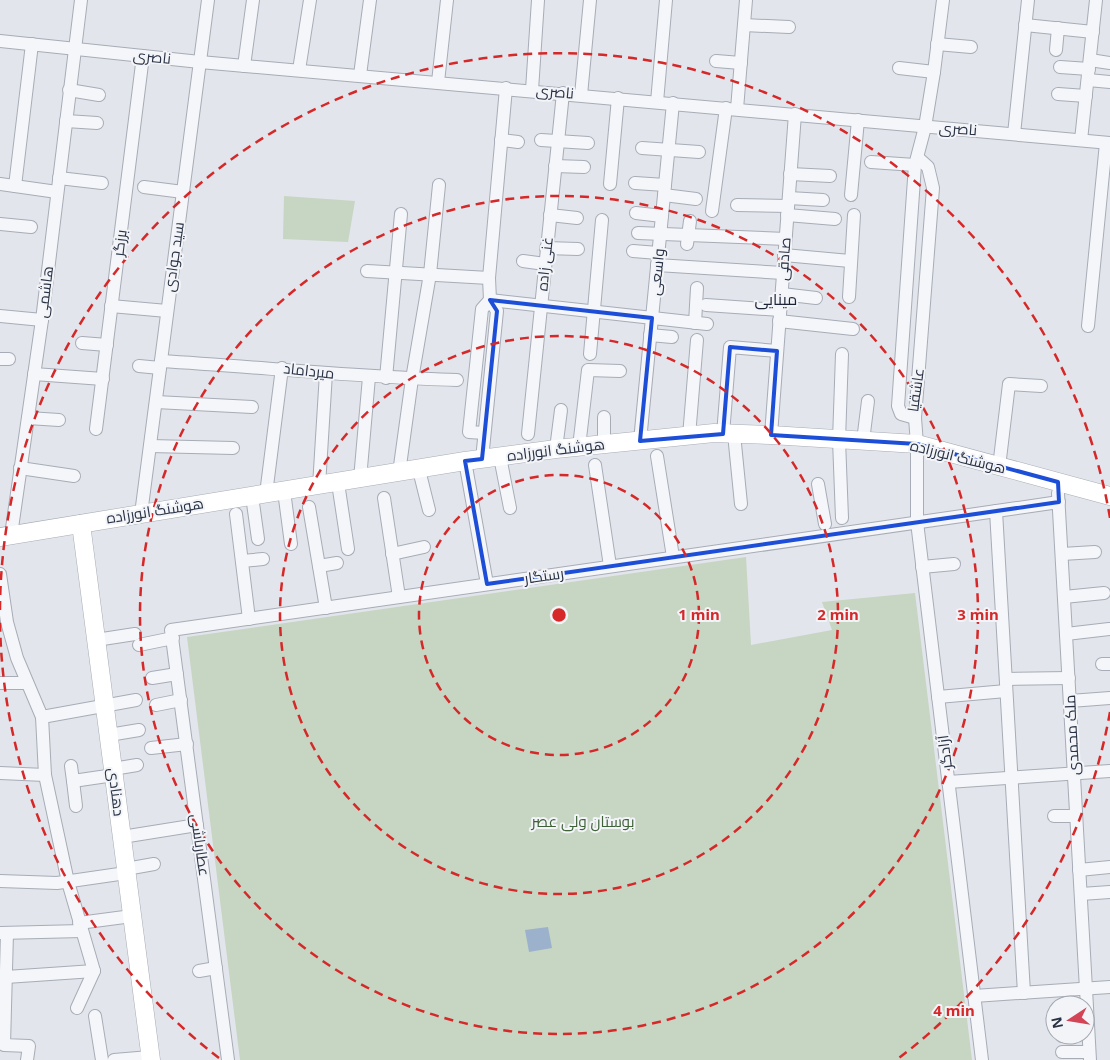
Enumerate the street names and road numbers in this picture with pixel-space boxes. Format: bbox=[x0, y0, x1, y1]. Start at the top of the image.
street label: ناصری bbox=[132, 44, 172, 69]
street label: ناصری bbox=[535, 79, 575, 104]
street label: ناصری bbox=[938, 117, 978, 140]
street label: سید جوادی bbox=[158, 221, 189, 293]
street label: برزگر bbox=[107, 228, 131, 259]
street label: غنی زاده bbox=[531, 236, 558, 292]
street label: صادقی bbox=[772, 237, 795, 281]
street label: واسعی bbox=[644, 247, 669, 297]
street label: هاشمی bbox=[31, 265, 58, 319]
street label: میرداماد bbox=[283, 357, 336, 383]
street label: عاشقیا bbox=[902, 367, 928, 413]
street label: هوشنگ انورزاده bbox=[506, 433, 606, 465]
street label: هوشنگ انورزاده bbox=[908, 434, 1008, 478]
street label: هوشنگ انورزاده bbox=[105, 492, 205, 528]
street label: رستگار bbox=[522, 562, 565, 588]
street label: ملک محمدی bbox=[1059, 694, 1084, 776]
street label: آزادگر bbox=[932, 734, 956, 771]
street label: دهنادی bbox=[103, 766, 130, 817]
street label: عطارباشی bbox=[186, 812, 215, 877]

